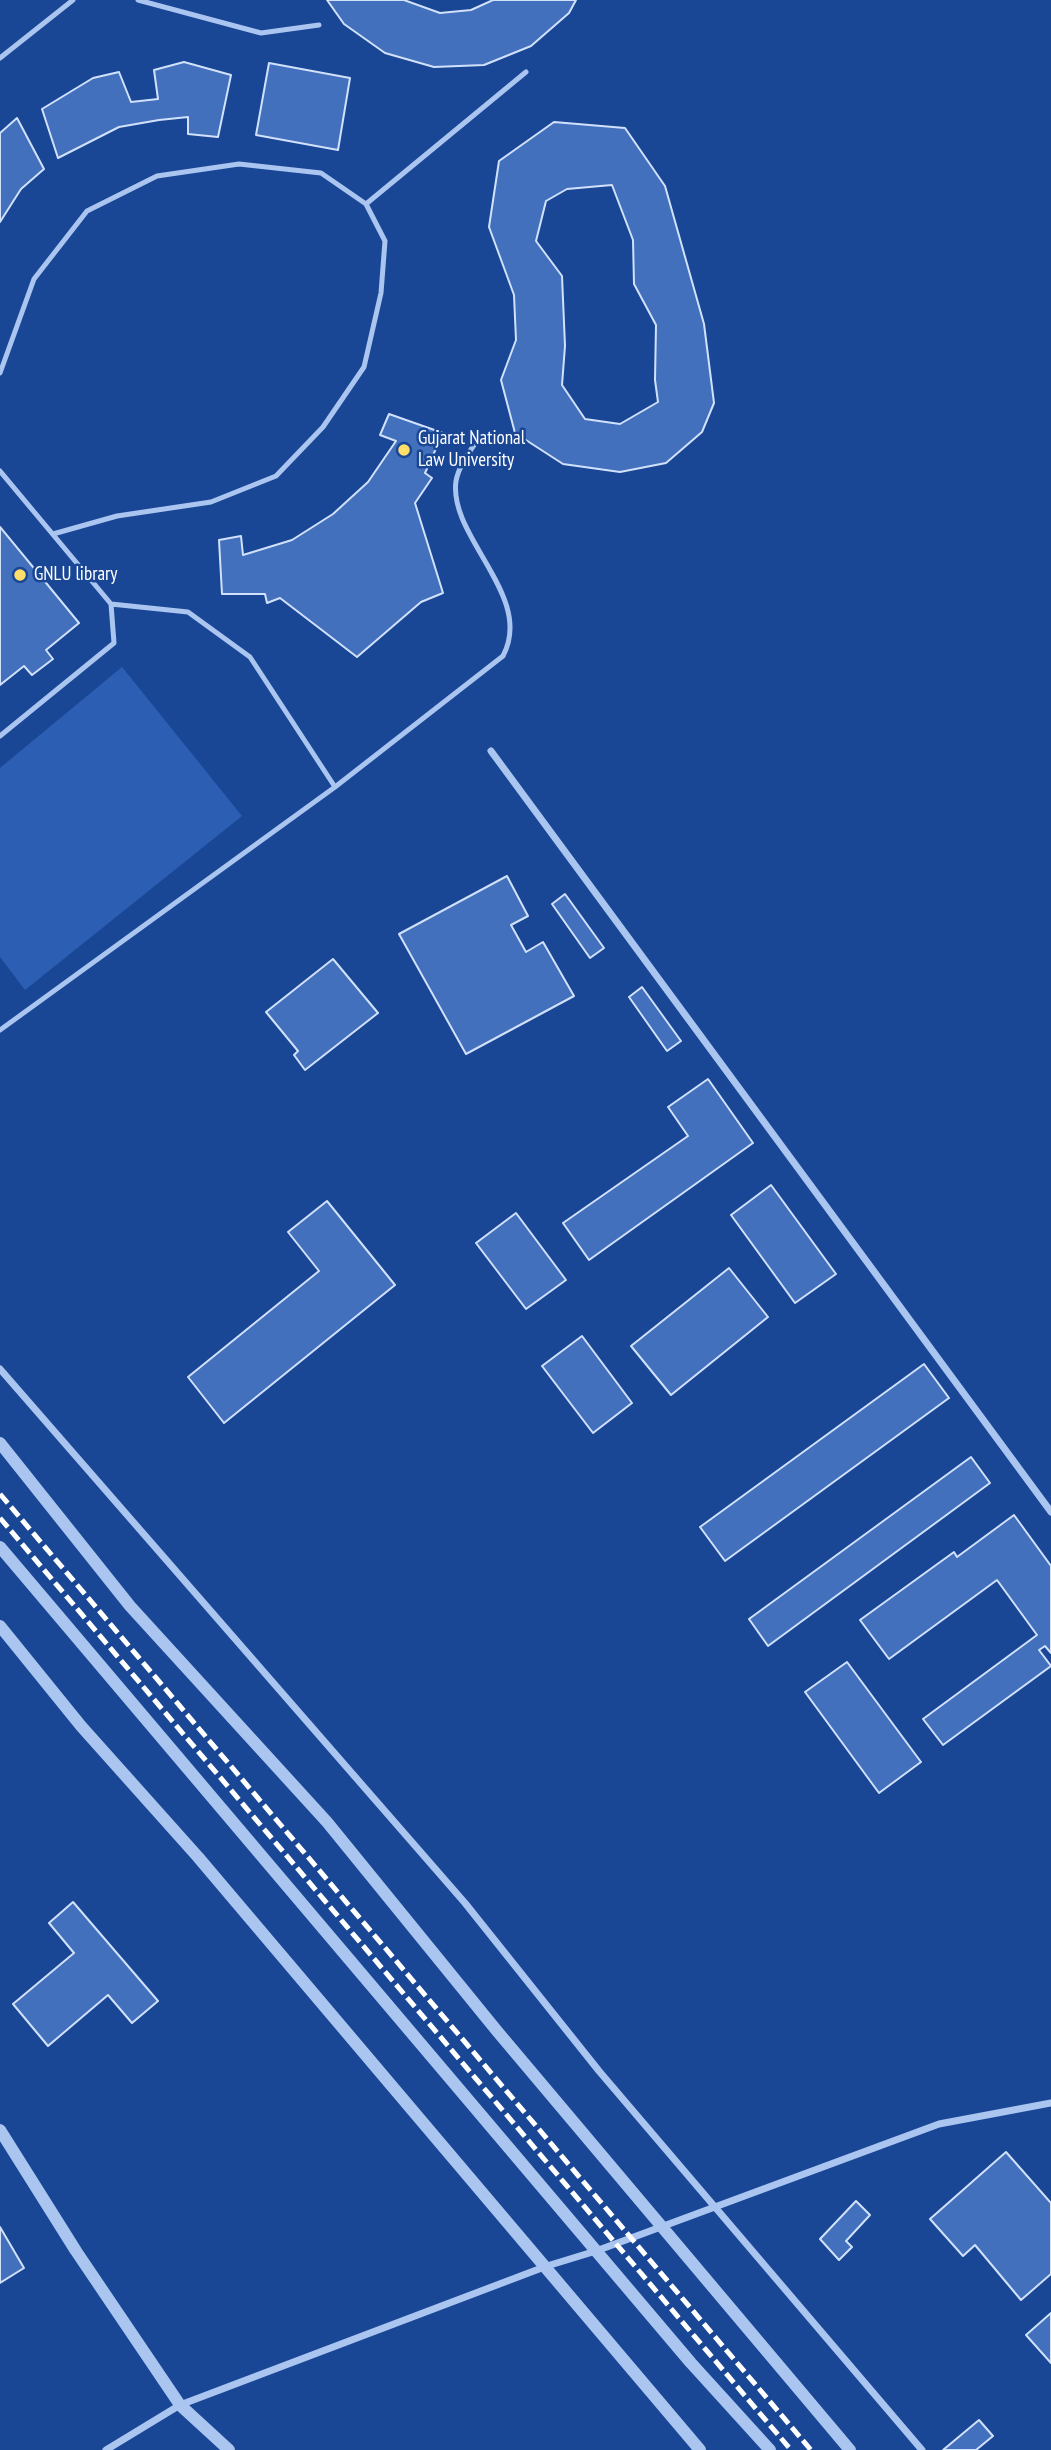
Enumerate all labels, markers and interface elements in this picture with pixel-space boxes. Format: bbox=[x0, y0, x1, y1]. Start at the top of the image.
place label: Gujarat National Law University bbox=[418, 428, 525, 472]
marker: Gujarat National Law University bbox=[396, 442, 412, 458]
place label: GNLU library bbox=[34, 564, 117, 586]
marker: GNLU library bbox=[12, 567, 28, 583]

